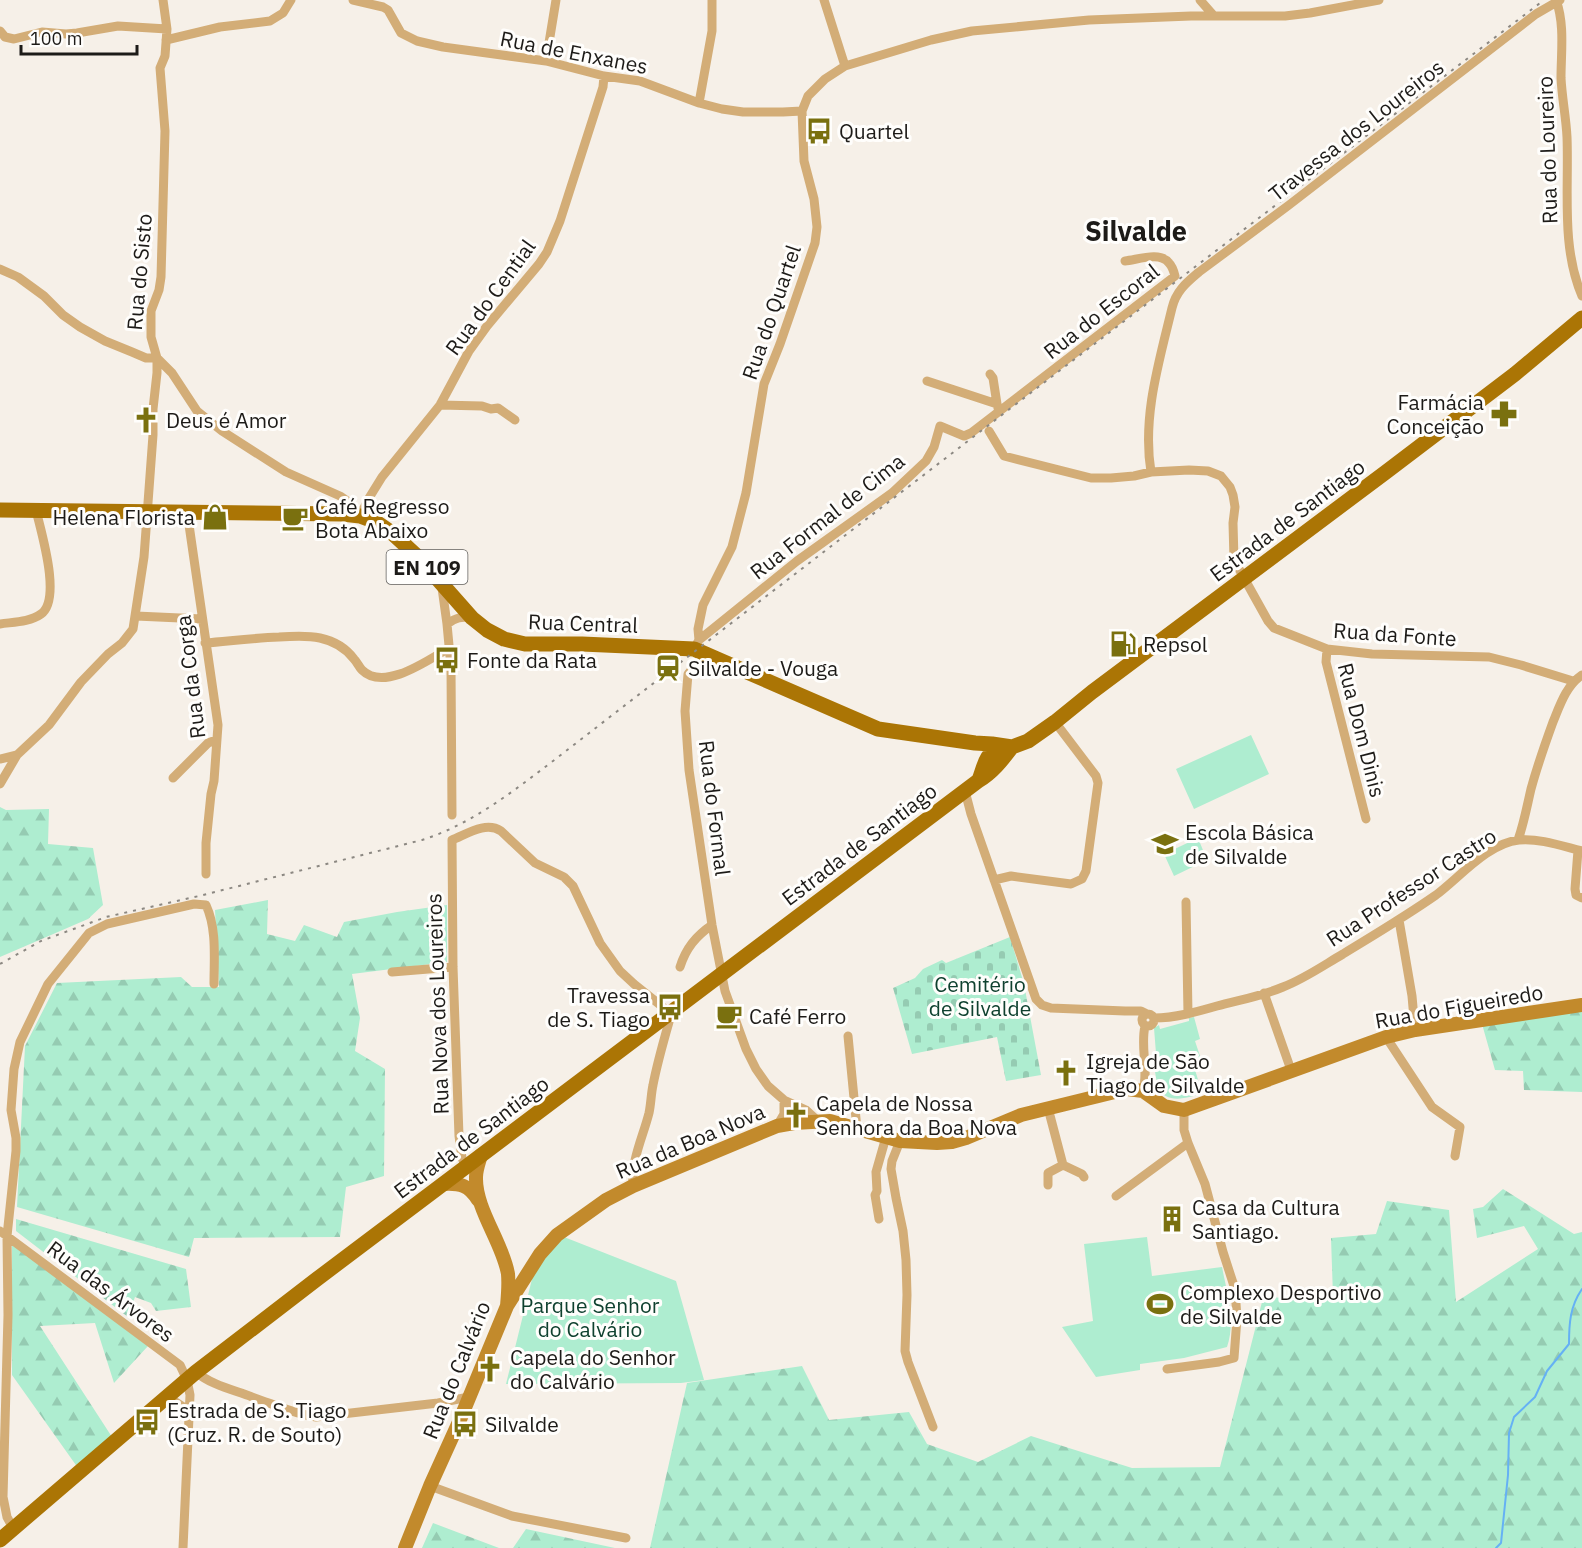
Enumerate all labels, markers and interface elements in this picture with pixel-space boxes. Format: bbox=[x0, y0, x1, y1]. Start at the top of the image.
scale bar bbox=[21, 18, 136, 56]
street label: Rua de Enxanes bbox=[498, 24, 650, 80]
text: 100 m bbox=[30, 27, 82, 50]
street label: Travessa dos Loureiros bbox=[1263, 53, 1449, 207]
street label: Rua do Loureiro bbox=[1530, 75, 1564, 225]
bus stop icon: Quartel bbox=[804, 116, 834, 146]
place label: Quartel bbox=[839, 117, 910, 145]
street label: Rua do Sisto bbox=[120, 212, 158, 332]
district label: Silvalde bbox=[1085, 213, 1187, 248]
street label: Rua do Cential bbox=[439, 233, 542, 360]
street label: Rua do Quartel bbox=[735, 241, 807, 383]
street label: Rua do Escoral bbox=[1037, 257, 1165, 365]
place label: Farmácia Conceição bbox=[1387, 388, 1484, 440]
pharmacy icon: Farmácia Conceição bbox=[1489, 399, 1519, 429]
church icon: Deus é Amor bbox=[131, 405, 161, 435]
place label: Deus é Amor bbox=[166, 406, 287, 434]
street label: Rua Formal de Cima bbox=[744, 447, 910, 585]
street label: Estrada de Santiago bbox=[1204, 452, 1370, 588]
place label: Café Regresso Bota Abaixo bbox=[315, 492, 449, 544]
shop icon: Helena Florista bbox=[200, 502, 230, 532]
place label: Helena Florista bbox=[52, 503, 195, 531]
cafe icon: Café Regresso Bota Abaixo bbox=[280, 503, 310, 533]
road number: EN 109 bbox=[386, 550, 468, 584]
street label: Rua Central bbox=[528, 607, 639, 639]
street label: Rua da Corga bbox=[169, 614, 211, 740]
street label: Rua da Fonte bbox=[1332, 616, 1458, 652]
fuel station icon: Repsol bbox=[1108, 629, 1138, 659]
place label: Repsol bbox=[1143, 630, 1208, 658]
bus stop icon: Fonte da Rata bbox=[432, 645, 462, 675]
place label: Fonte da Rata bbox=[467, 646, 597, 674]
station icon: Silvalde - Vouga bbox=[653, 653, 683, 683]
place label: Silvalde - Vouga bbox=[688, 654, 838, 682]
street label: Rua Dom Dinis bbox=[1332, 660, 1392, 800]
street label: Rua do Formal bbox=[693, 739, 737, 878]
street label: Estrada de Santiago bbox=[776, 776, 942, 912]
place label: Escola Básica de Silvalde bbox=[1185, 818, 1314, 870]
street label: Rua Professor Castro bbox=[1321, 822, 1501, 952]
school or university icon: Escola Básica de Silvalde bbox=[1150, 829, 1180, 859]
street label: Rua Nova dos Loureiros bbox=[419, 893, 455, 1115]
park label: Cemitério de Silvalde bbox=[929, 970, 1031, 1022]
street label: Rua do Figueiredo bbox=[1373, 977, 1545, 1035]
place label: Travessa de S. Tiago bbox=[547, 981, 650, 1033]
bus stop icon: Travessa de S. Tiago bbox=[655, 992, 685, 1022]
cafe icon: Café Ferro bbox=[714, 1001, 744, 1031]
place label: Café Ferro bbox=[749, 1002, 846, 1030]
place label: Igreja de São Tiago de Silvalde bbox=[1086, 1047, 1245, 1099]
church icon: Igreja de São Tiago de Silvalde bbox=[1051, 1058, 1081, 1088]
street label: Estrada de Santiago bbox=[388, 1069, 554, 1205]
place label: Capela de Nossa Senhora da Boa Nova bbox=[816, 1089, 1017, 1141]
street label: Rua da Boa Nova bbox=[611, 1097, 769, 1185]
church icon: Capela de Nossa Senhora da Boa Nova bbox=[781, 1100, 811, 1130]
place label: Casa da Cultura Santiago. bbox=[1192, 1193, 1340, 1245]
building icon: Casa da Cultura Santiago. bbox=[1157, 1204, 1187, 1234]
street label: Rua das Árvores bbox=[42, 1234, 180, 1348]
place label: Complexo Desportivo de Silvalde bbox=[1180, 1278, 1382, 1330]
sports icon: Complexo Desportivo de Silvalde bbox=[1145, 1289, 1175, 1319]
park label: Parque Senhor do Calvário bbox=[521, 1291, 660, 1343]
street label: Rua do Calvário bbox=[416, 1297, 496, 1443]
place label: Capela do Senhor do Calvário bbox=[510, 1343, 676, 1395]
church icon: Capela do Senhor do Calvário bbox=[475, 1354, 505, 1384]
place label: Estrada de S. Tiago (Cruz. R. de Souto) bbox=[167, 1396, 347, 1448]
bus stop icon: Estrada de S. Tiago (Cruz. R. de Souto) bbox=[132, 1407, 162, 1437]
bus stop icon: Silvalde bbox=[450, 1409, 480, 1439]
place label: Silvalde bbox=[485, 1410, 559, 1438]

